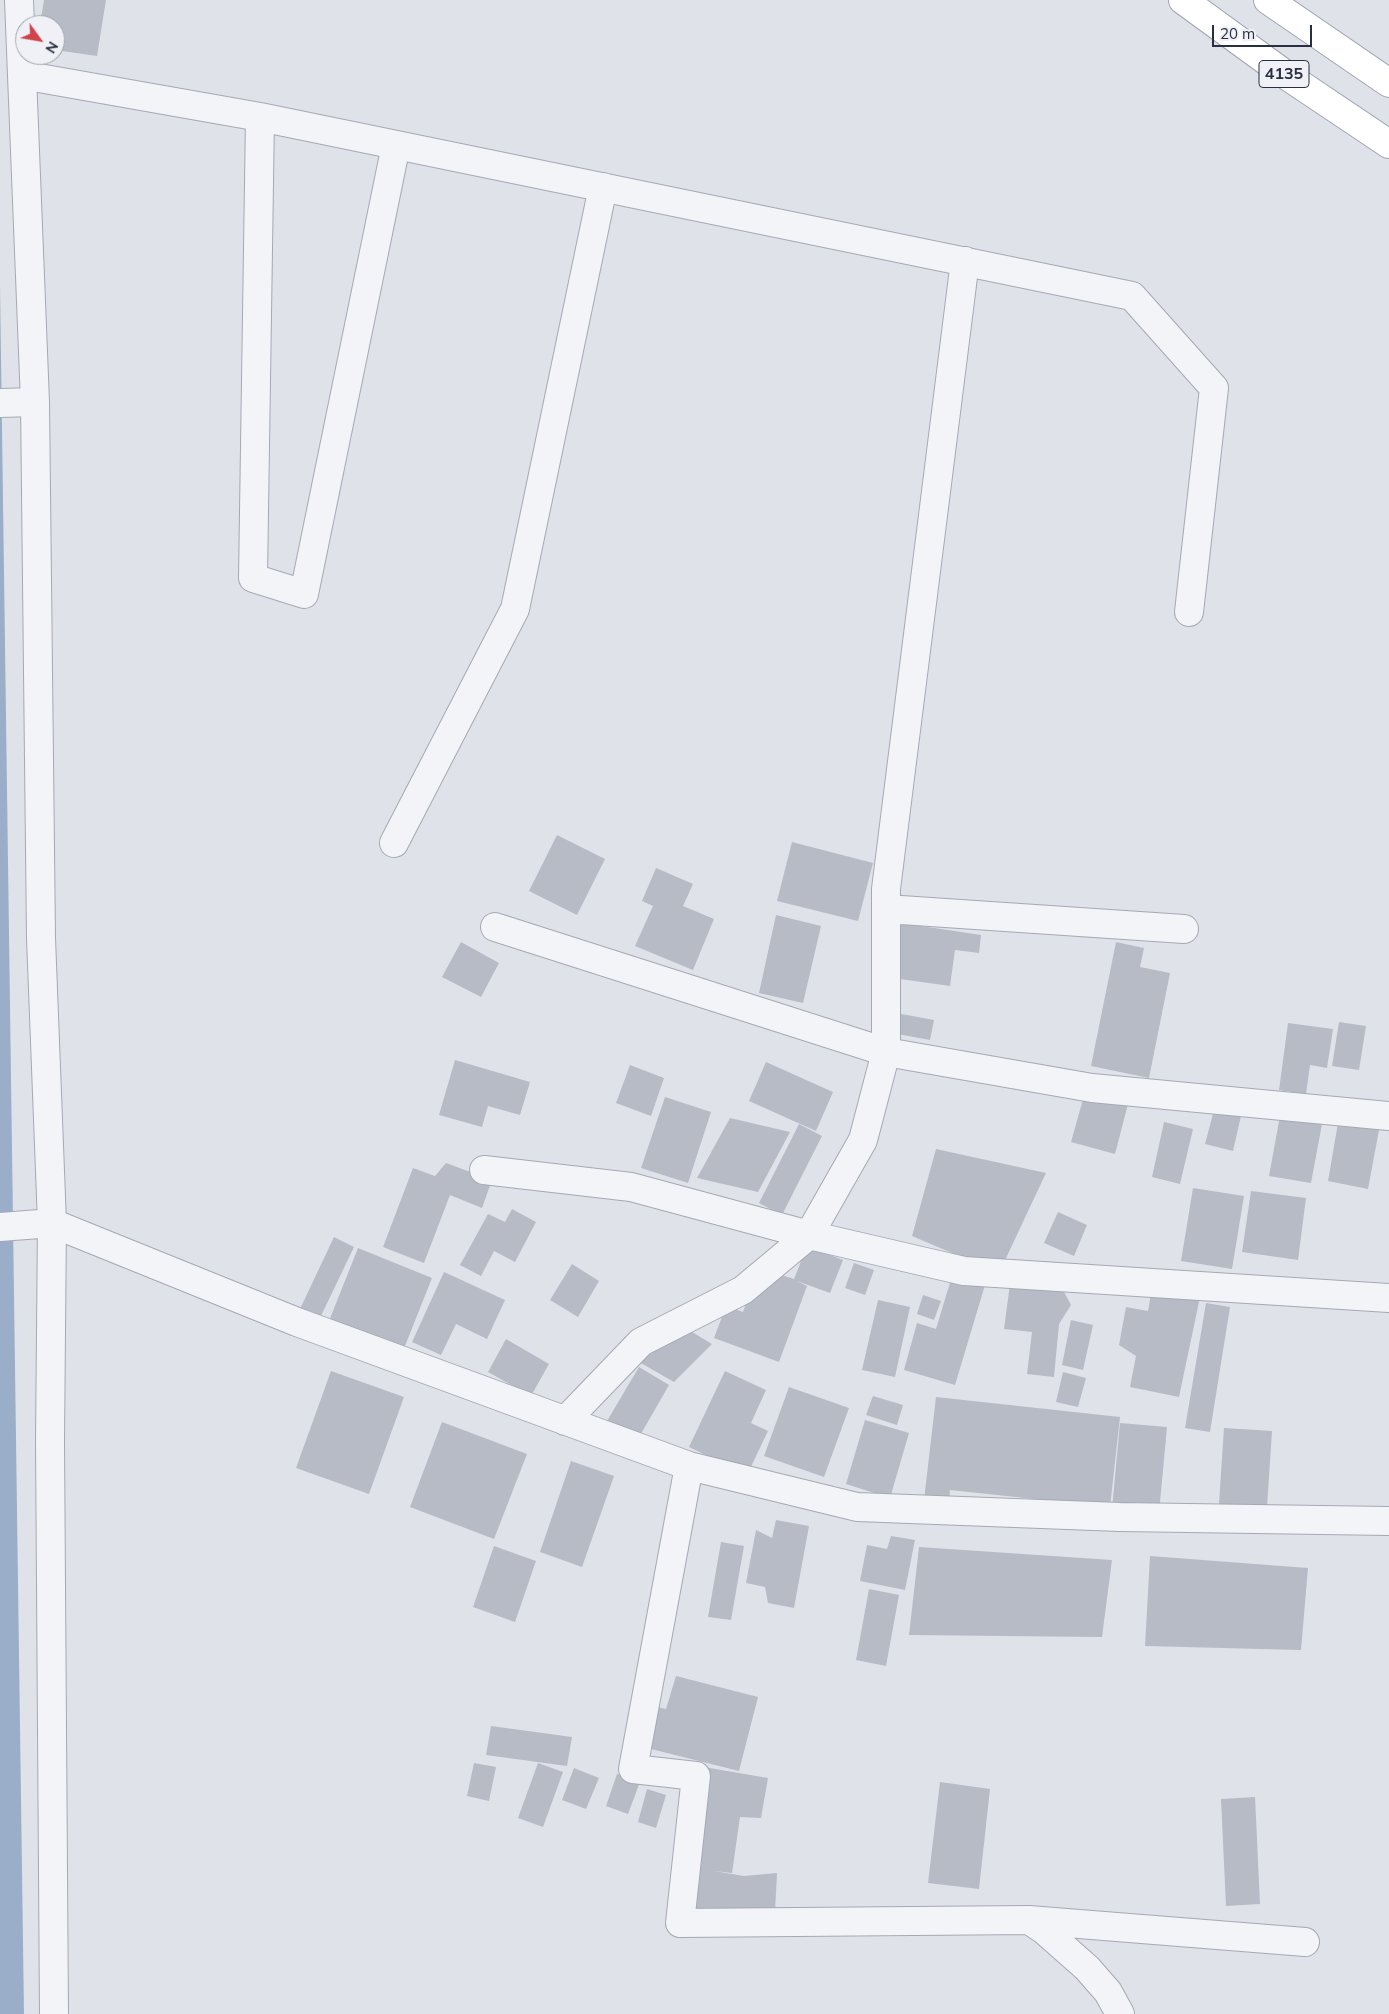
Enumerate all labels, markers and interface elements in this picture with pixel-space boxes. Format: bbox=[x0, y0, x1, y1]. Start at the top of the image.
north arrow bbox=[15, 15, 65, 65]
scale bar bbox=[1214, 15, 1314, 47]
text: 20 m bbox=[1220, 24, 1255, 43]
text: N bbox=[41, 38, 62, 57]
road number: 4135 bbox=[1259, 61, 1309, 88]

